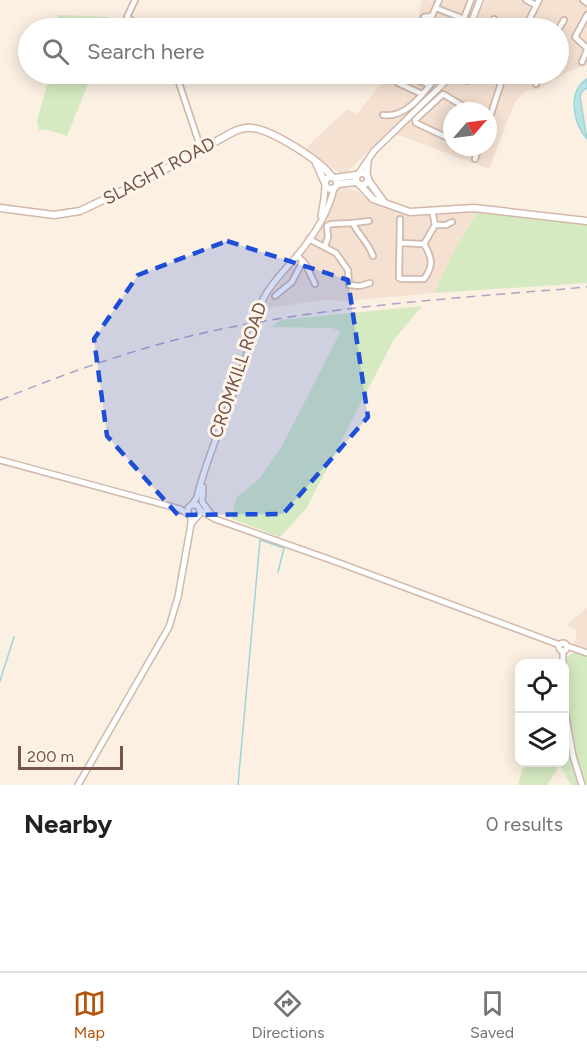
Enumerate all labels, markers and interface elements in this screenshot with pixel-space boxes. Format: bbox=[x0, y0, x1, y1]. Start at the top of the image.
search box bbox=[18, 18, 569, 84]
icon: search bbox=[39, 35, 72, 68]
text: Search here bbox=[87, 38, 205, 65]
north arrow bbox=[443, 102, 497, 156]
street label: SLAGHT ROAD bbox=[99, 132, 219, 210]
street label: CROMKILL ROAD bbox=[204, 299, 272, 441]
map controls bbox=[515, 659, 569, 767]
button: locate bbox=[515, 659, 569, 713]
button: layers bbox=[515, 713, 569, 767]
scale bar bbox=[18, 743, 123, 770]
text: 200 m bbox=[27, 747, 74, 766]
text: Nearby bbox=[24, 808, 112, 840]
text: 0 results bbox=[486, 812, 563, 836]
tab: Map bbox=[73, 987, 106, 1042]
tab: Directions bbox=[251, 987, 324, 1042]
tab: Saved bbox=[470, 987, 514, 1042]

